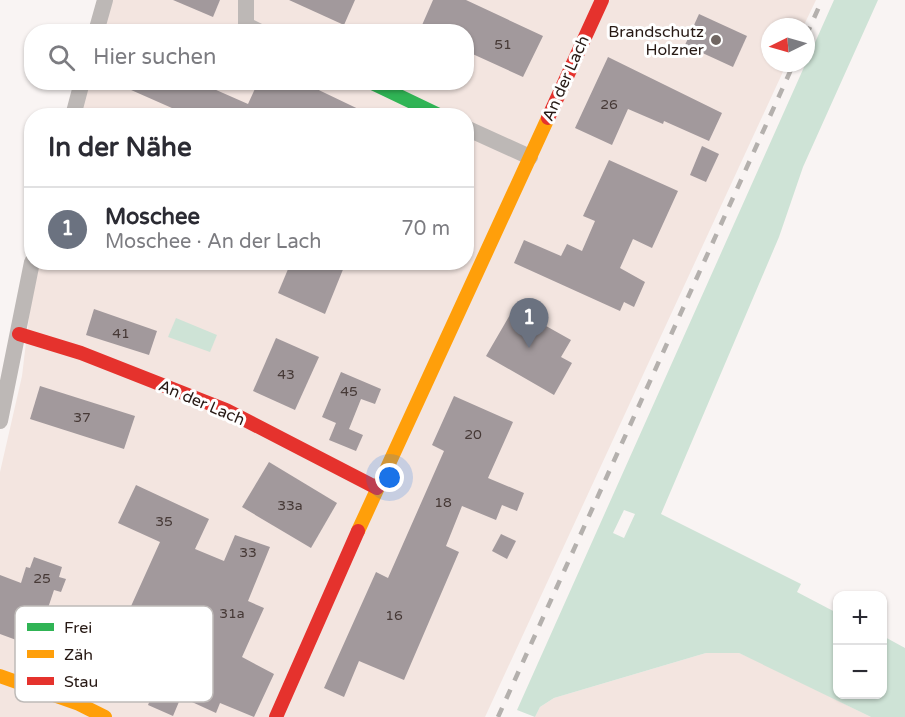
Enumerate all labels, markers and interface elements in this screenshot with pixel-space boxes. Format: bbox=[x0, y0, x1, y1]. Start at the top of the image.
north arrow bbox=[761, 18, 815, 72]
place label: Brandschutz Holzner bbox=[608, 22, 705, 60]
search box bbox=[24, 24, 474, 90]
street label: An der Lach bbox=[538, 32, 594, 124]
marker: Brandschutz Holzner bbox=[709, 33, 723, 47]
house number: 51 bbox=[494, 36, 512, 53]
icon: search bbox=[45, 41, 78, 74]
text: Hier suchen bbox=[93, 44, 216, 70]
house number: 26 bbox=[600, 96, 618, 113]
text: In der Nähe bbox=[48, 132, 192, 163]
text: Moschee bbox=[105, 204, 200, 230]
text: 1 bbox=[61, 217, 74, 241]
text: 70 m bbox=[401, 217, 450, 241]
text: Moschee · An der Lach bbox=[105, 230, 321, 254]
pin: 1 bbox=[510, 298, 548, 348]
house number: 41 bbox=[112, 325, 130, 342]
house number: 43 bbox=[277, 366, 295, 383]
street label: An der Lach bbox=[156, 376, 248, 430]
house number: 45 bbox=[340, 383, 358, 400]
house number: 37 bbox=[73, 409, 91, 426]
house number: 20 bbox=[464, 426, 482, 443]
your location bbox=[375, 463, 404, 492]
house number: 18 bbox=[434, 494, 452, 511]
house number: 33a bbox=[277, 497, 303, 514]
house number: 35 bbox=[155, 513, 173, 530]
house number: 33 bbox=[239, 544, 257, 561]
house number: 25 bbox=[33, 570, 51, 587]
map controls bbox=[833, 591, 887, 699]
button: + bbox=[833, 591, 887, 645]
house number: 31a bbox=[219, 605, 245, 622]
legend bbox=[15, 606, 213, 702]
house number: 16 bbox=[385, 607, 403, 624]
text: Frei bbox=[64, 618, 92, 638]
text: Zäh bbox=[64, 645, 93, 665]
button: − bbox=[833, 645, 887, 699]
text: Stau bbox=[64, 672, 98, 692]

